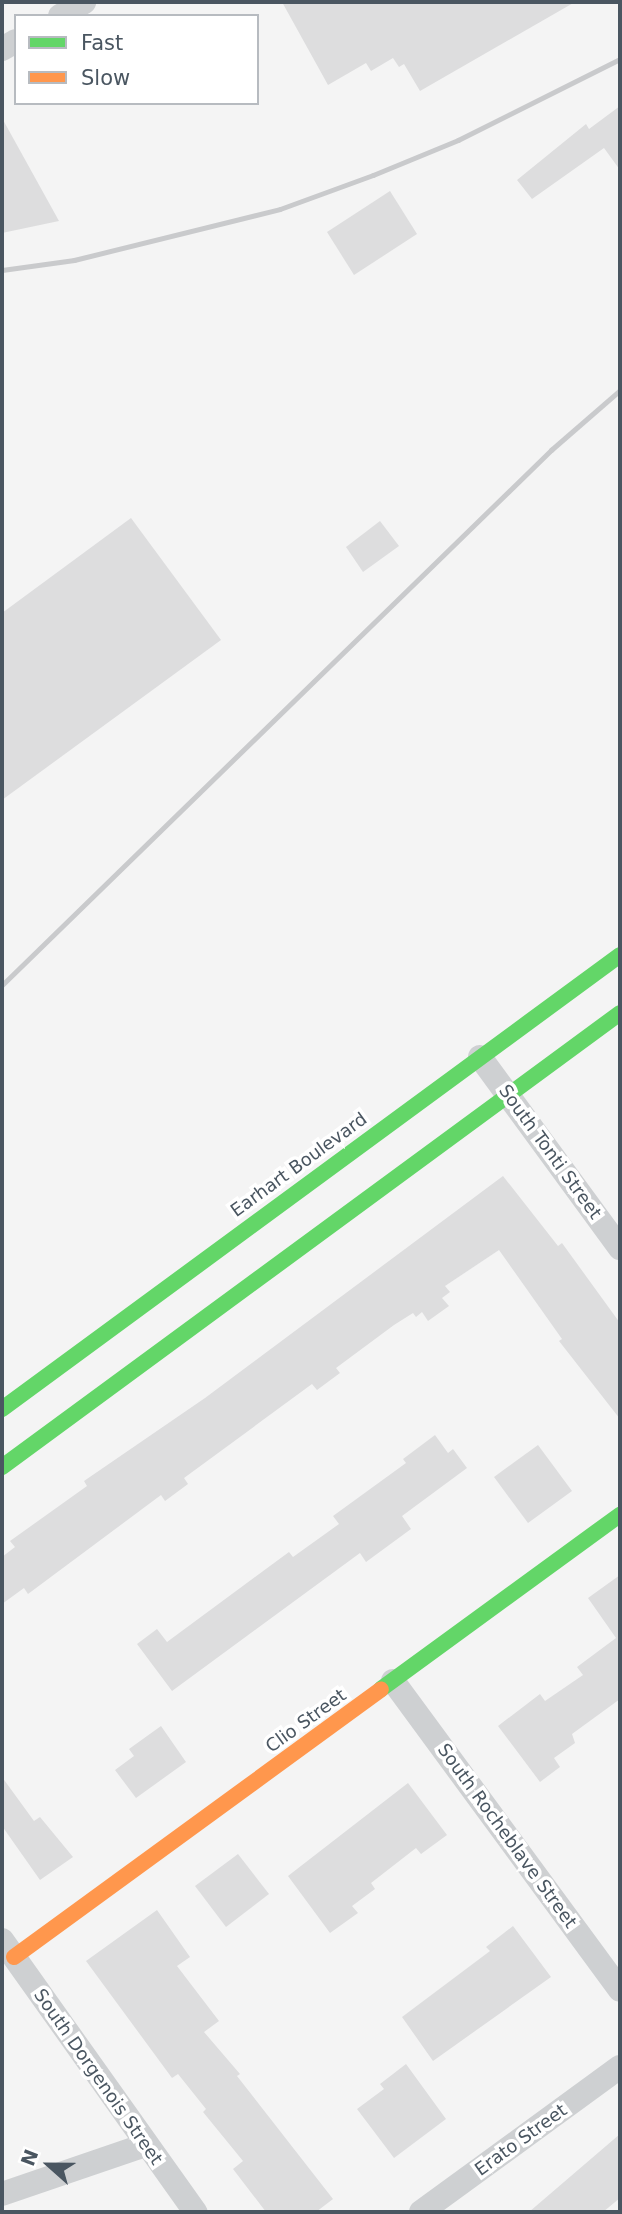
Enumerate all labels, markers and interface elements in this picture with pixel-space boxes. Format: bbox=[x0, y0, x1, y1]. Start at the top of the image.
legend bbox=[14, 14, 259, 105]
text: Fast bbox=[81, 31, 123, 55]
text: Slow bbox=[81, 66, 130, 90]
street label: South Tonti Street bbox=[494, 1081, 606, 1223]
street label: Earhart Boulevard bbox=[227, 1108, 371, 1222]
street label: Clio Street bbox=[262, 1685, 350, 1757]
street label: South Rocheblave Street bbox=[433, 1740, 581, 1932]
street label: South Dorgenois Street bbox=[29, 1985, 167, 2169]
street label: Erato Street bbox=[471, 2099, 571, 2181]
north arrow bbox=[14, 2130, 84, 2200]
text: N bbox=[16, 2146, 43, 2169]

